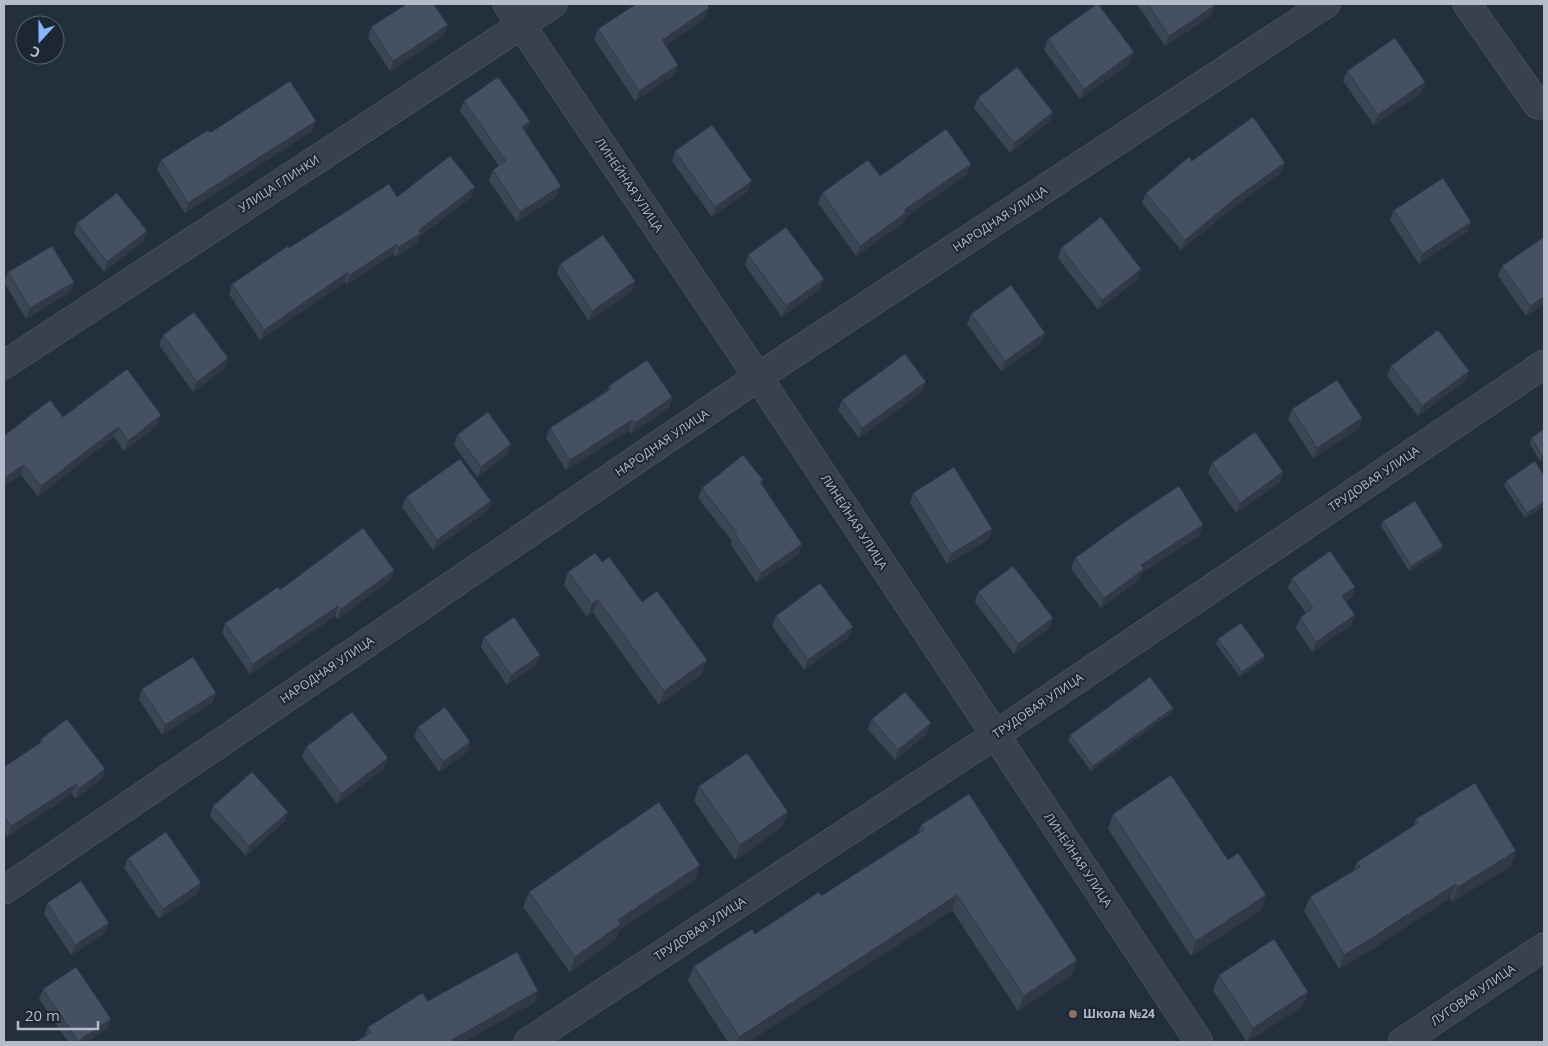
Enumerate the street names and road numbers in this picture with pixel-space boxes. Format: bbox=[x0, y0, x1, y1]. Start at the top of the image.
street label: ЛИНЕЙНАЯ УЛИЦА bbox=[591, 134, 668, 236]
street label: УЛИЦА ГЛИНКИ bbox=[235, 151, 323, 216]
street label: НАРОДНАЯ УЛИЦА bbox=[949, 181, 1051, 256]
street label: НАРОДНАЯ УЛИЦА bbox=[611, 405, 712, 480]
street label: ТРУДОВАЯ УЛИЦА bbox=[1325, 442, 1423, 515]
street label: ЛИНЕЙНАЯ УЛИЦА bbox=[817, 471, 892, 573]
street label: НАРОДНАЯ УЛИЦА bbox=[276, 632, 377, 707]
street label: ТРУДОВАЯ УЛИЦА bbox=[989, 669, 1087, 742]
street label: ЛИНЕЙНАЯ УЛИЦА bbox=[1040, 809, 1117, 911]
street label: ТРУДОВАЯ УЛИЦА bbox=[651, 892, 749, 965]
street label: ЛУГОВАЯ УЛИЦА bbox=[1427, 960, 1519, 1029]

